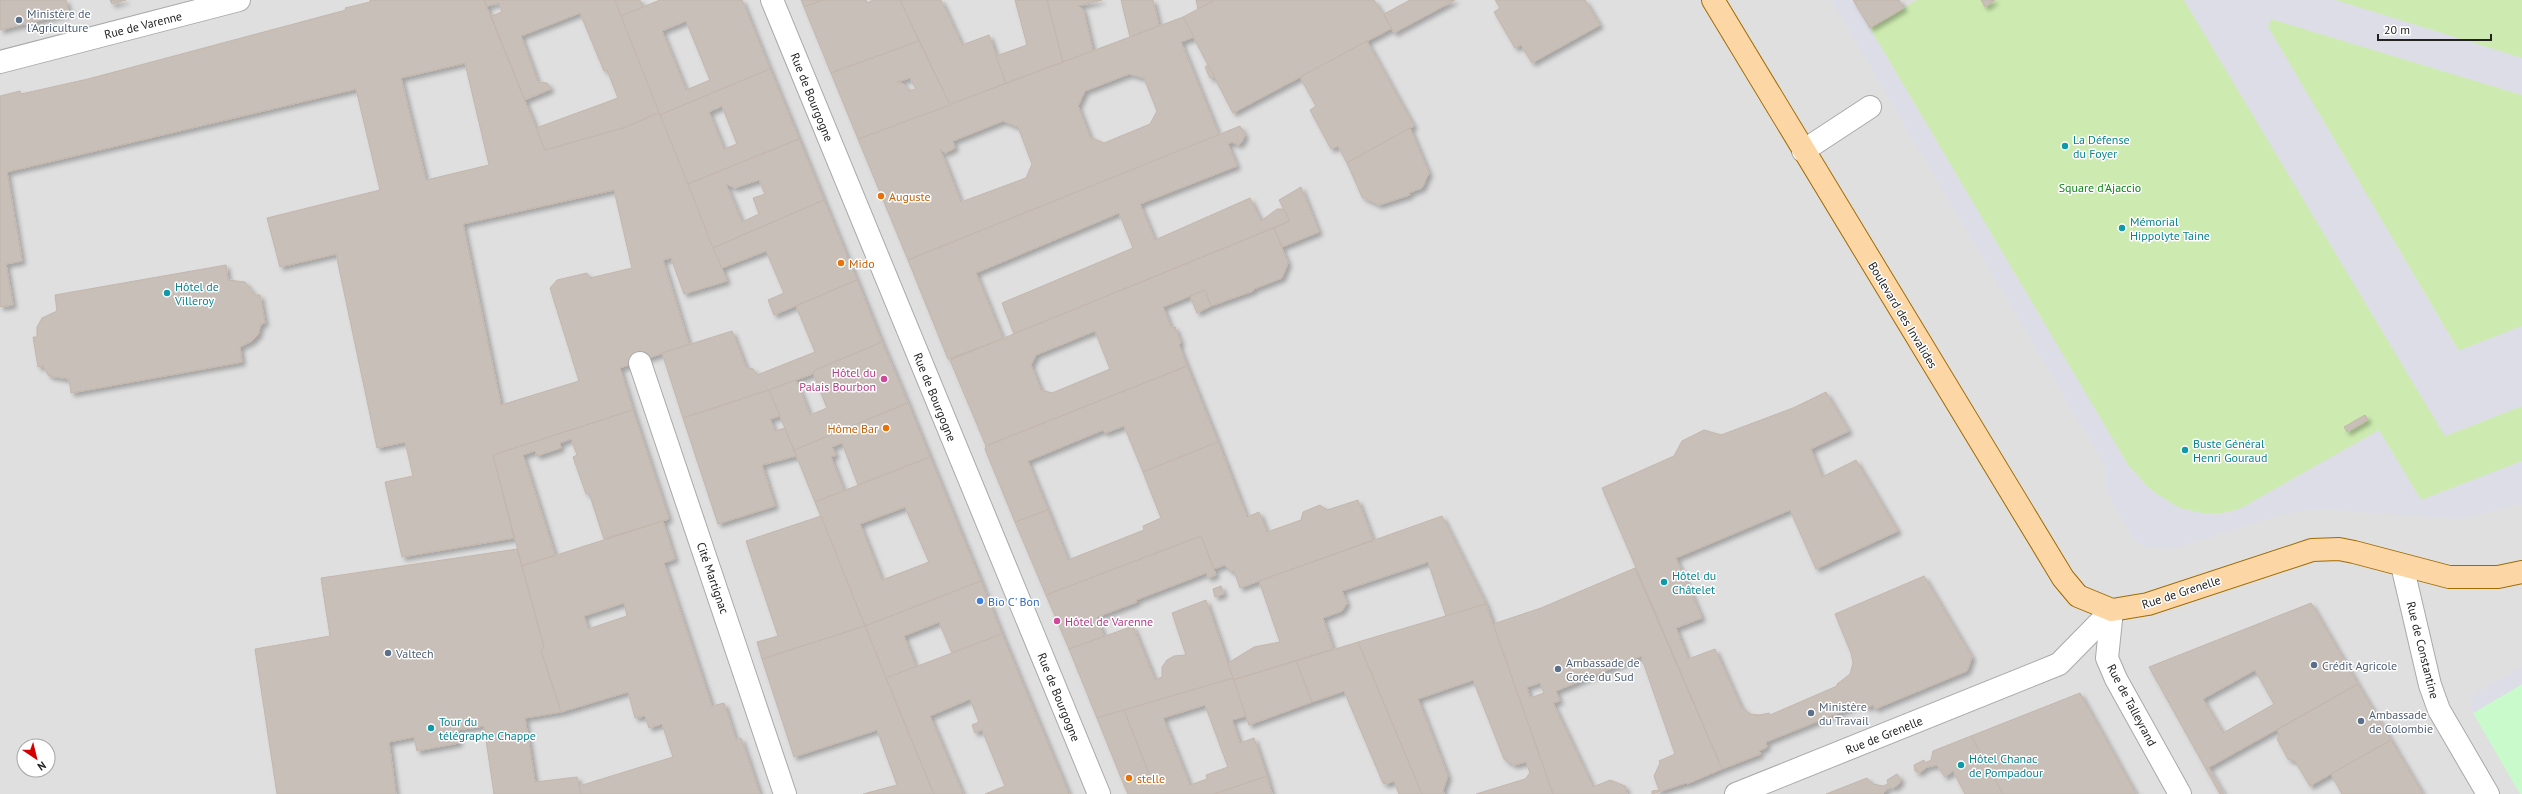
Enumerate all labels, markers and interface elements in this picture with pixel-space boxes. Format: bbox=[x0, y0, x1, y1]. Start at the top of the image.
place label: Ministère de l'Agriculture bbox=[27, 6, 91, 35]
street label: Rue de Varenne bbox=[102, 8, 184, 42]
marker: Ministère de l'Agriculture bbox=[14, 15, 24, 25]
scale bar bbox=[2378, 16, 2491, 42]
text: 20 m bbox=[2384, 22, 2410, 37]
street label: Rue de Bourgogne bbox=[787, 50, 837, 144]
place label: La Défense du Foyer bbox=[2073, 132, 2130, 161]
marker: La Défense du Foyer bbox=[2060, 141, 2070, 151]
park label: Square d'Ajaccio bbox=[2059, 180, 2141, 195]
place label: Auguste bbox=[889, 189, 930, 204]
marker: Auguste bbox=[876, 191, 886, 201]
place label: Mémorial Hippolyte Taine bbox=[2130, 214, 2210, 243]
marker: Mémorial Hippolyte Taine bbox=[2117, 223, 2127, 233]
place label: Mido bbox=[849, 256, 875, 271]
marker: Mido bbox=[836, 258, 846, 268]
street label: Boulevard des Invalides bbox=[1865, 259, 1941, 371]
place label: Hôtel de Villeroy bbox=[174, 279, 219, 308]
marker: Hôtel de Villeroy bbox=[162, 288, 172, 298]
street label: Rue de Bourgogne bbox=[910, 350, 960, 444]
place label: Hôtel du Palais Bourbon bbox=[799, 365, 876, 394]
marker: Hôtel du Palais Bourbon bbox=[879, 374, 889, 384]
place label: Hôme Bar bbox=[827, 421, 878, 436]
marker: Hôme Bar bbox=[881, 423, 891, 433]
place label: Buste Général Henri Gouraud bbox=[2193, 436, 2267, 465]
marker: Buste Général Henri Gouraud bbox=[2180, 445, 2190, 455]
street label: Cité Martignac bbox=[694, 540, 732, 616]
place label: Hôtel du Châtelet bbox=[1672, 568, 1716, 597]
street label: Rue de Grenelle bbox=[2140, 572, 2222, 612]
marker: Hôtel du Châtelet bbox=[1659, 577, 1669, 587]
place label: Bio C' Bon bbox=[988, 594, 1040, 609]
marker: Bio C' Bon bbox=[975, 596, 985, 606]
street label: Rue de Constantine bbox=[2404, 600, 2442, 700]
place label: Hôtel de Varenne bbox=[1065, 614, 1153, 629]
marker: Hôtel de Varenne bbox=[1052, 616, 1062, 626]
place label: Valtech bbox=[395, 646, 434, 661]
marker: Valtech bbox=[383, 648, 393, 658]
street label: Rue de Bourgogne bbox=[1034, 650, 1084, 744]
place label: Ambassade de Corée du Sud bbox=[1566, 655, 1640, 684]
place label: Crédit Agricole bbox=[2322, 658, 2397, 673]
marker: Crédit Agricole bbox=[2309, 660, 2319, 670]
street label: Rue de Talleyrand bbox=[2104, 661, 2160, 749]
marker: Ambassade de Corée du Sud bbox=[1553, 664, 1563, 674]
place label: Ministère du Travail bbox=[1819, 699, 1869, 728]
place label: Ambassade de Colombie bbox=[2369, 707, 2433, 736]
marker: Ministère du Travail bbox=[1806, 708, 1816, 718]
street label: Rue de Grenelle bbox=[1843, 713, 1925, 757]
place label: Tour du télégraphe Chappe bbox=[439, 714, 536, 743]
marker: Ambassade de Colombie bbox=[2356, 716, 2366, 726]
marker: Tour du télégraphe Chappe bbox=[426, 723, 436, 733]
north arrow bbox=[16, 738, 56, 778]
place label: Hôtel Chanac de Pompadour bbox=[1969, 751, 2043, 780]
text: N bbox=[35, 758, 49, 774]
marker: Hôtel Chanac de Pompadour bbox=[1956, 760, 1966, 770]
place label: stelle bbox=[1137, 771, 1165, 786]
marker: stelle bbox=[1124, 773, 1134, 783]

